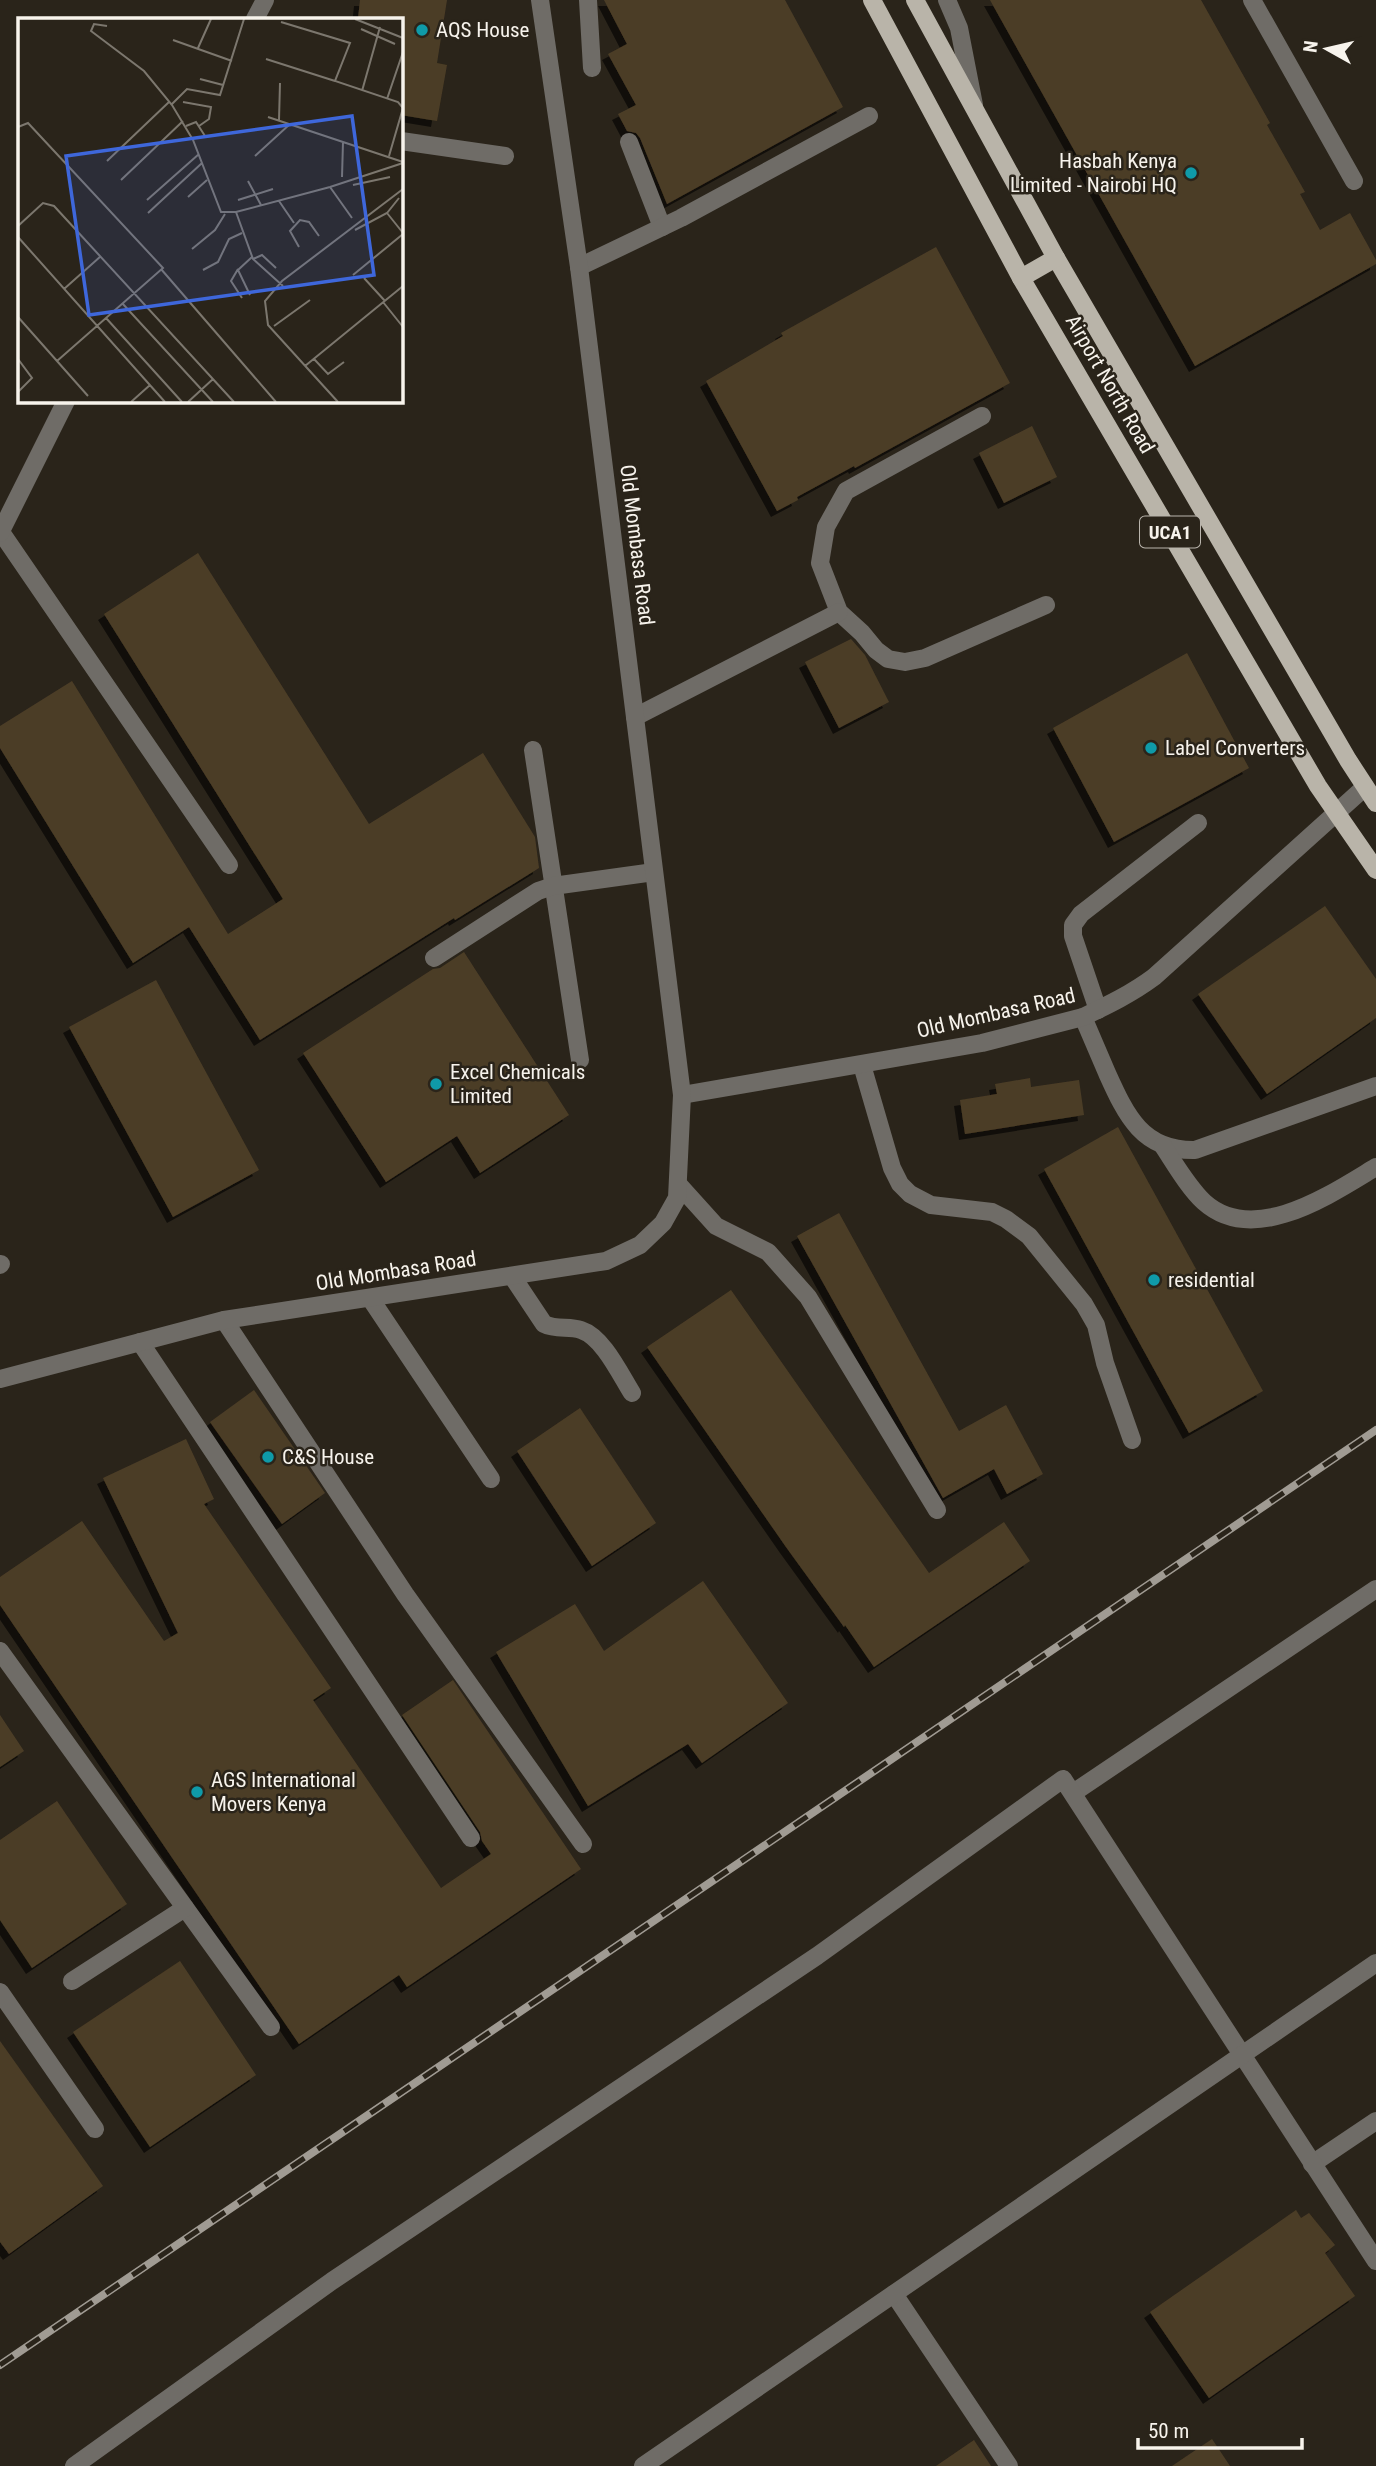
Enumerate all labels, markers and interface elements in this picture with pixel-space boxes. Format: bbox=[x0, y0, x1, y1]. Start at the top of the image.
north arrow bbox=[1292, 14, 1362, 84]
inset map bbox=[18, 18, 402, 402]
place label: AQS House bbox=[436, 18, 530, 42]
marker: AQS House bbox=[414, 22, 430, 38]
text: N bbox=[1298, 39, 1323, 54]
place label: Hasbah Kenya Limited - Nairobi HQ bbox=[1010, 149, 1177, 197]
marker: Hasbah Kenya Limited - Nairobi HQ bbox=[1183, 165, 1199, 181]
street label: Airport North Road bbox=[1061, 310, 1159, 458]
street label: Old Mombasa Road bbox=[615, 463, 659, 627]
road number: UCA1 bbox=[1140, 516, 1200, 548]
place label: Label Converters bbox=[1165, 736, 1305, 760]
marker: Label Converters bbox=[1143, 740, 1159, 756]
street label: Old Mombasa Road bbox=[914, 983, 1078, 1043]
place label: Excel Chemicals Limited bbox=[450, 1060, 585, 1108]
marker: Excel Chemicals Limited bbox=[428, 1076, 444, 1092]
street label: Old Mombasa Road bbox=[314, 1246, 478, 1296]
place label: residential bbox=[1168, 1268, 1255, 1292]
marker: residential bbox=[1146, 1272, 1162, 1288]
place label: C&S House bbox=[282, 1445, 374, 1469]
marker: C&S House bbox=[260, 1449, 276, 1465]
place label: AGS International Movers Kenya bbox=[211, 1768, 356, 1816]
marker: AGS International Movers Kenya bbox=[189, 1784, 205, 1800]
scale bar bbox=[1138, 2406, 1302, 2450]
text: 50 m bbox=[1148, 2419, 1189, 2443]

